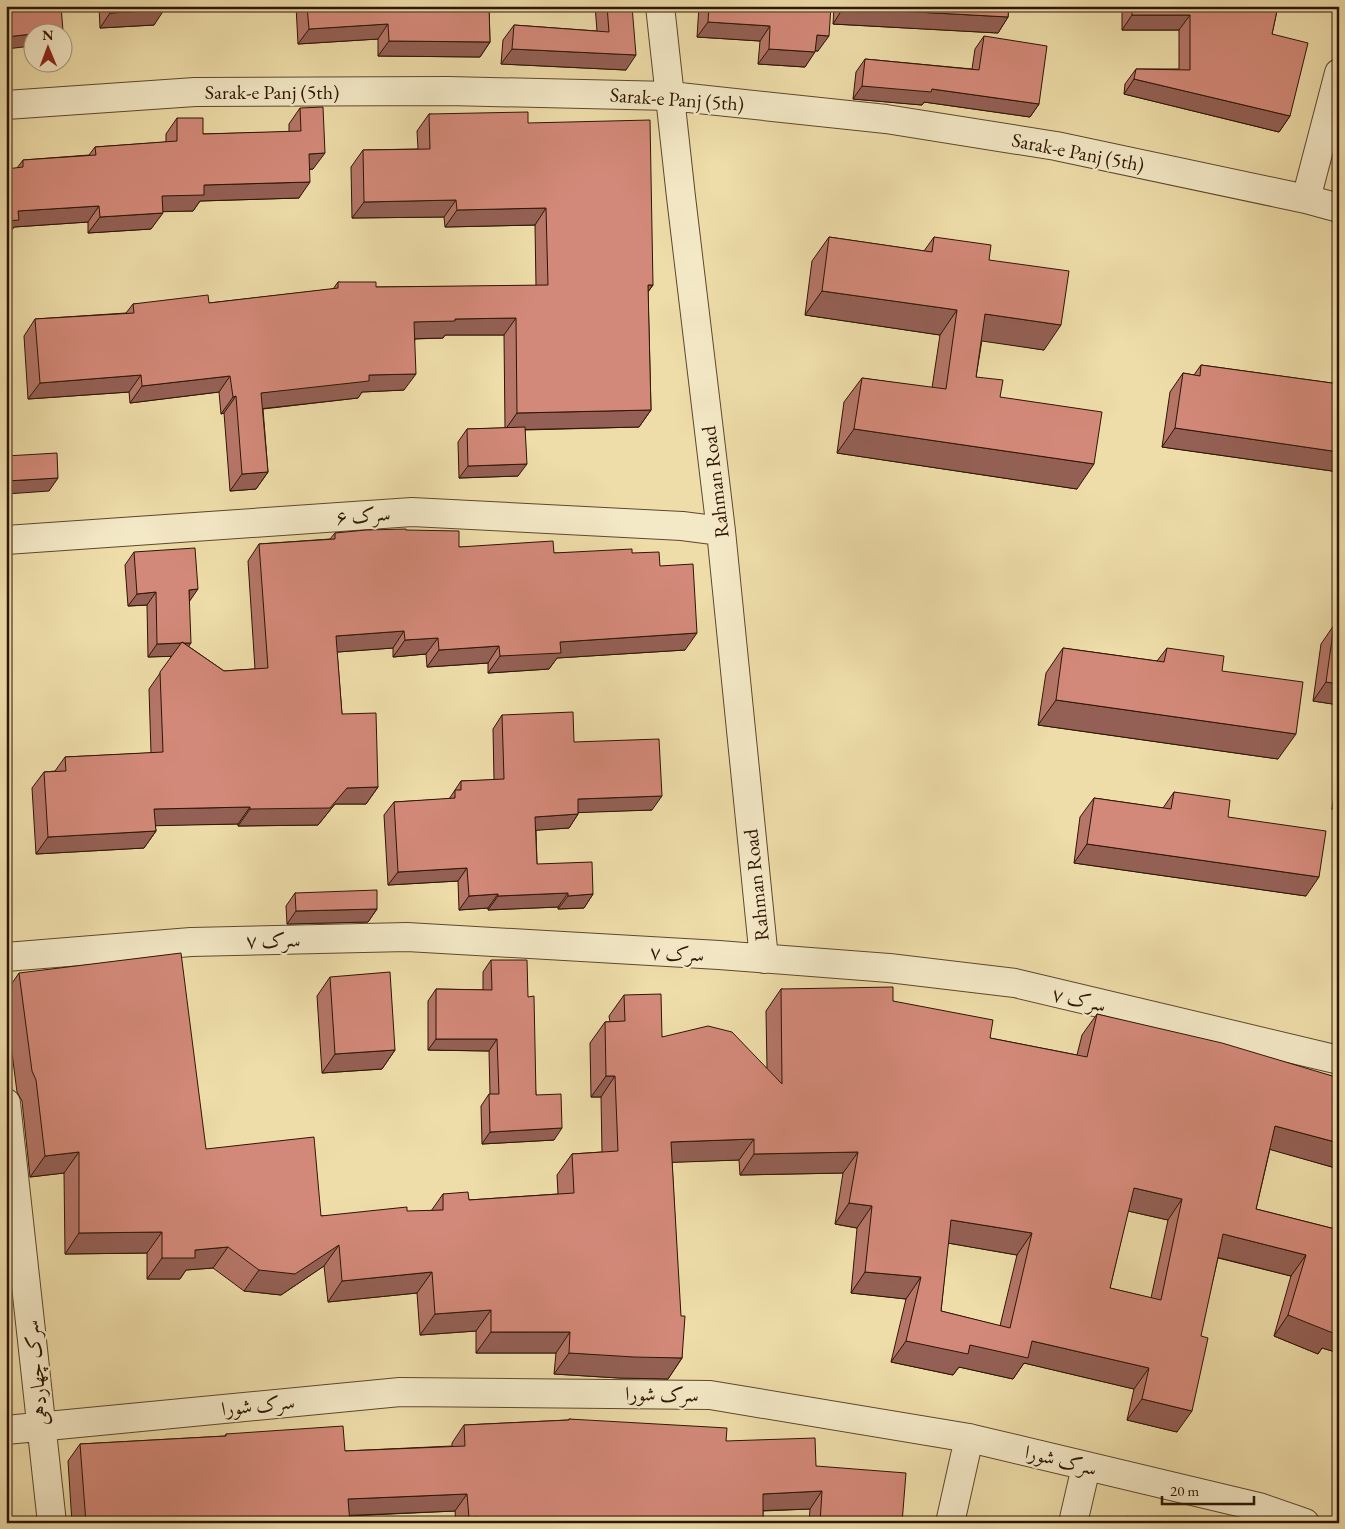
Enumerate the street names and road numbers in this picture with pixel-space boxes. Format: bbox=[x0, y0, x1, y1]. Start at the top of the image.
street label: Sarak-e Panj (5th) bbox=[205, 79, 339, 105]
street label: Sarak-e Panj (5th) bbox=[609, 81, 745, 117]
street label: Sarak-e Panj (5th) bbox=[1010, 126, 1146, 178]
street label: Rahman Road bbox=[695, 424, 735, 539]
street label: سرک ۶ bbox=[335, 500, 391, 531]
street label: Rahman Road bbox=[737, 827, 775, 942]
street label: سرک ۷ bbox=[245, 927, 301, 954]
street label: سرک ۷ bbox=[649, 939, 705, 968]
street label: سرک ۷ bbox=[1049, 980, 1109, 1019]
street label: سرک چهاردهی bbox=[18, 1319, 55, 1427]
street label: سرک شورا bbox=[625, 1380, 699, 1409]
street label: سرک شورا bbox=[220, 1388, 296, 1423]
street label: سرک شورا bbox=[1022, 1438, 1100, 1482]

